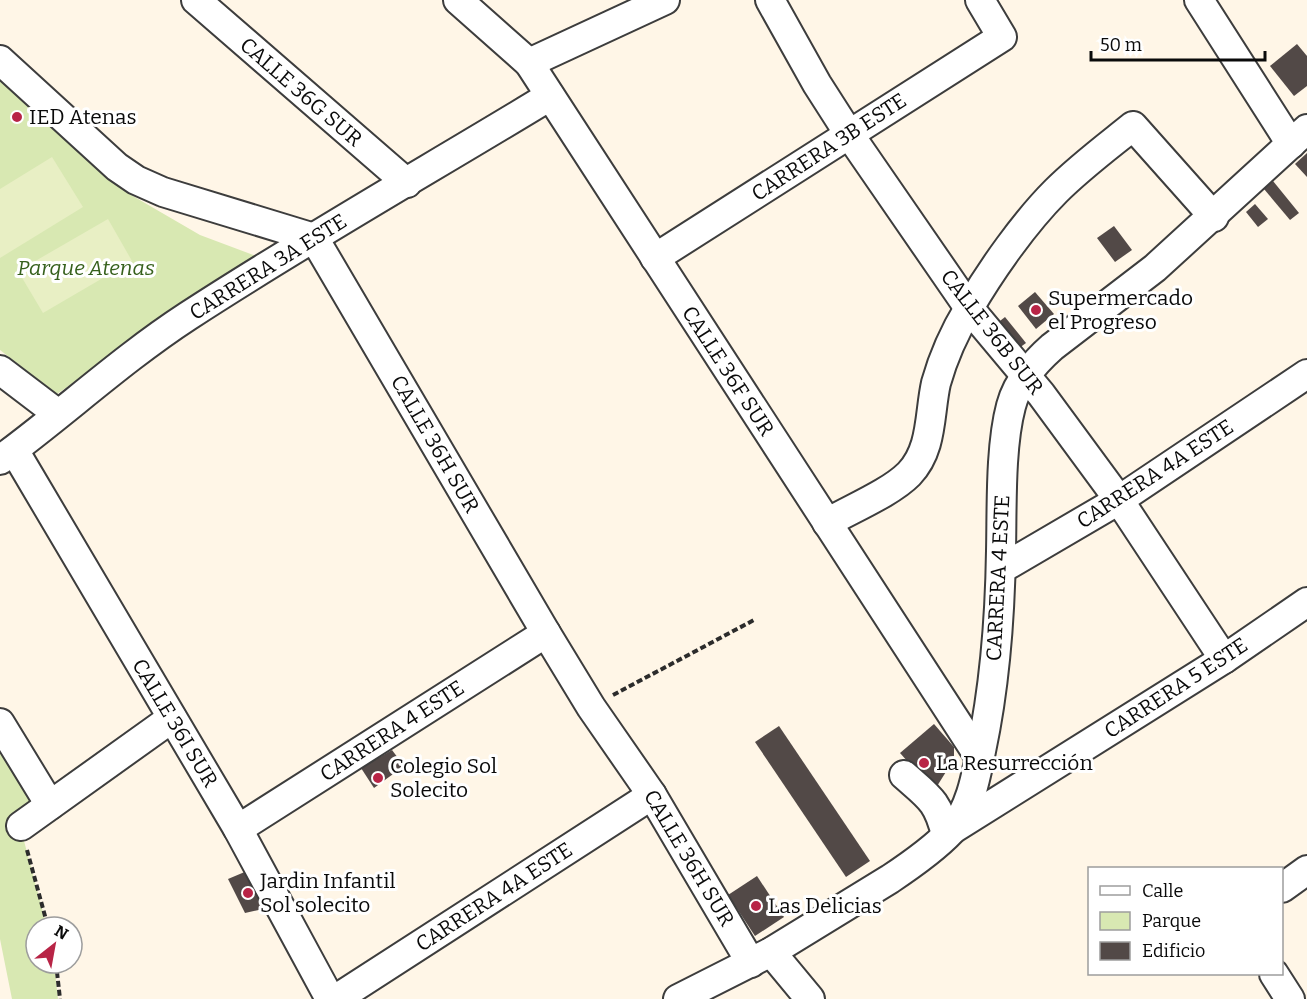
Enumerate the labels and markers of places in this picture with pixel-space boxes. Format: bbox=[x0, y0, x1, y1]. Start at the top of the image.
place label: IED Atenas bbox=[29, 104, 137, 130]
marker: IED Atenas bbox=[10, 110, 24, 124]
place label: Supermercado el Progreso bbox=[1048, 285, 1193, 335]
marker: Supermercado el Progreso bbox=[1029, 303, 1043, 317]
place label: La Resurrección bbox=[936, 750, 1093, 776]
place label: Colegio Sol Solecito bbox=[390, 753, 497, 803]
marker: La Resurrección bbox=[917, 756, 931, 770]
marker: Colegio Sol Solecito bbox=[371, 771, 385, 785]
place label: Jardin Infantil Sol solecito bbox=[259, 868, 396, 918]
marker: Jardin Infantil Sol solecito bbox=[241, 886, 255, 900]
place label: Las Delicias bbox=[768, 893, 882, 919]
marker: Las Delicias bbox=[749, 899, 763, 913]

